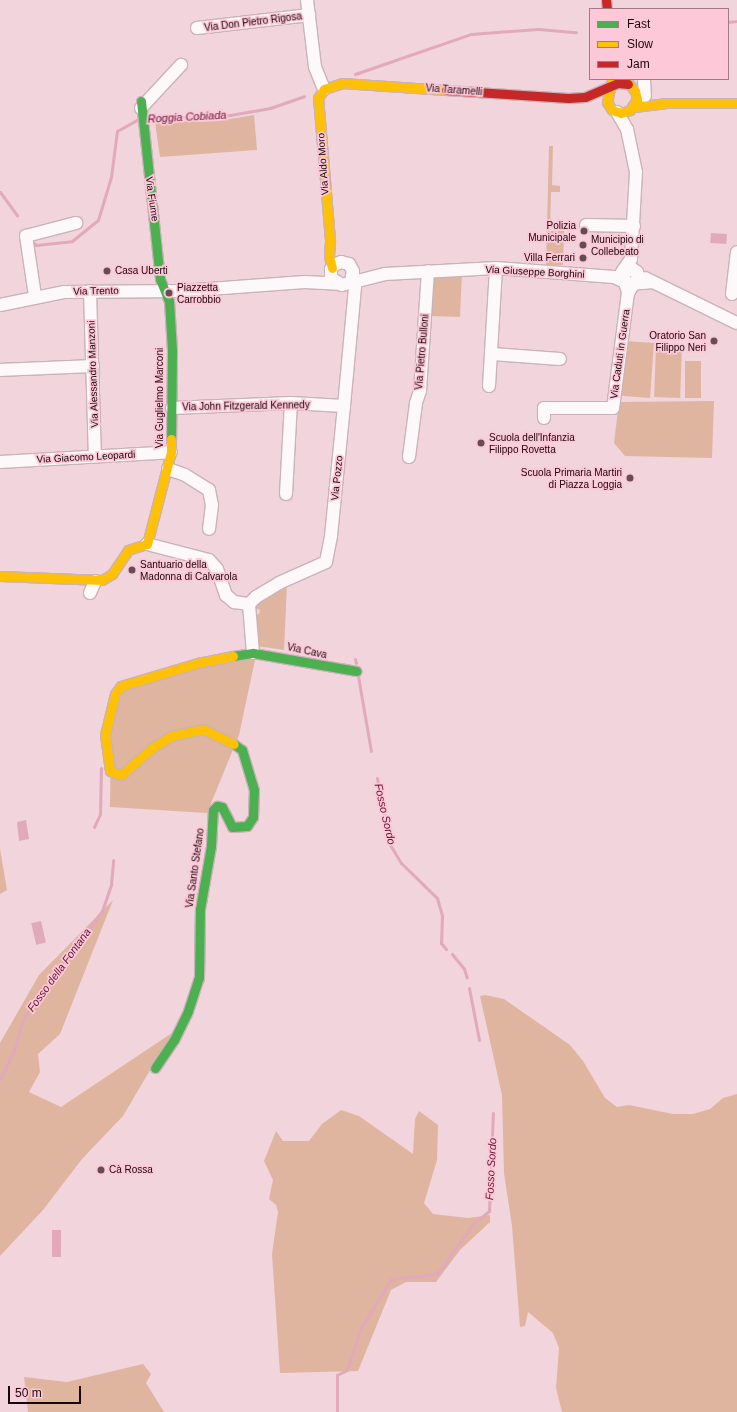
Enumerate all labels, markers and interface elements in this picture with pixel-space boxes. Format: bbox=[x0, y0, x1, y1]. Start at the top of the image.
legend bbox=[589, 8, 729, 80]
street label: Via Don Pietro Rigosa bbox=[204, 10, 302, 34]
text: Fast bbox=[627, 17, 650, 31]
text: Slow bbox=[627, 37, 653, 51]
text: Jam bbox=[627, 57, 650, 71]
street label: Via Taramelli bbox=[425, 82, 483, 98]
water label: Roggia Cobiada bbox=[147, 108, 227, 126]
street label: Via Aldo Moro bbox=[315, 132, 331, 196]
street label: Via Fiume bbox=[143, 176, 161, 222]
place label: Polizia Municipale bbox=[528, 219, 576, 242]
marker: Polizia Municipale bbox=[579, 226, 589, 236]
place label: Municipio di Collebeato bbox=[591, 233, 644, 256]
marker: Municipio di Collebeato bbox=[578, 240, 588, 250]
place label: Villa Ferrari bbox=[524, 252, 575, 264]
marker: Villa Ferrari bbox=[578, 253, 588, 263]
street label: Via Giuseppe Borghini bbox=[485, 263, 585, 281]
place label: Casa Uberti bbox=[115, 265, 168, 277]
marker: Casa Uberti bbox=[102, 266, 112, 276]
place label: Piazzetta Carrobbio bbox=[177, 281, 221, 304]
street label: Via Trento bbox=[73, 285, 119, 297]
marker: Piazzetta Carrobbio bbox=[164, 288, 174, 298]
street label: Via Caduti in Guerra bbox=[608, 308, 632, 400]
street label: Via Pietro Bulloni bbox=[413, 314, 431, 390]
street label: Via Alessandro Manzoni bbox=[85, 320, 101, 428]
place label: Oratorio San Filippo Neri bbox=[649, 329, 706, 352]
marker: Oratorio San Filippo Neri bbox=[709, 336, 719, 346]
street label: Via Guglielmo Marconi bbox=[154, 348, 166, 448]
street label: Via John Fitzgerald Kennedy bbox=[182, 399, 310, 413]
place label: Scuola dell'Infanzia Filippo Rovetta bbox=[489, 431, 575, 454]
marker: Scuola dell'Infanzia Filippo Rovetta bbox=[476, 438, 486, 448]
street label: Via Giacomo Leopardi bbox=[36, 448, 136, 466]
street label: Via Pozzo bbox=[329, 455, 345, 501]
place label: Scuola Primaria Martiri di Piazza Loggia bbox=[521, 466, 622, 490]
marker: Scuola Primaria Martiri di Piazza Loggia bbox=[625, 473, 635, 483]
place label: Santuario della Madonna di Calvarola bbox=[140, 558, 237, 582]
marker: Santuario della Madonna di Calvarola bbox=[127, 565, 137, 575]
street label: Via Cava bbox=[286, 641, 328, 661]
water label: Fosso Sordo bbox=[372, 782, 398, 846]
street label: Via Santo Stefano bbox=[183, 827, 207, 909]
water label: Fosso della Fontana bbox=[24, 926, 94, 1014]
water label: Fosso Sordo bbox=[483, 1138, 499, 1200]
place label: Cà Rossa bbox=[109, 1164, 153, 1176]
marker: Cà Rossa bbox=[96, 1165, 106, 1175]
scale bar bbox=[10, 1378, 83, 1404]
text: 50 m bbox=[15, 1386, 42, 1400]

